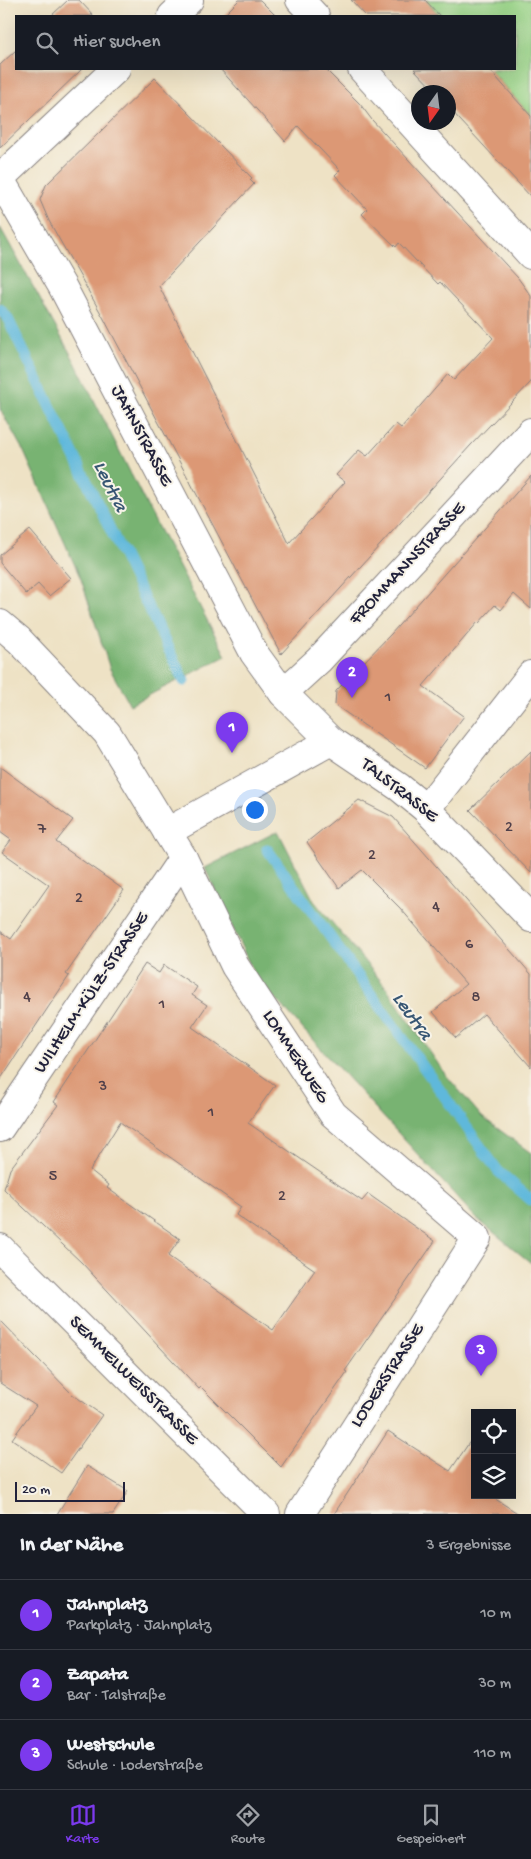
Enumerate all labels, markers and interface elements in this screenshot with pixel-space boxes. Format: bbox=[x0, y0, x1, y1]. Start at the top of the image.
search box bbox=[15, 15, 516, 70]
icon: search bbox=[33, 29, 61, 57]
text: Hier suchen bbox=[73, 31, 160, 54]
north arrow bbox=[411, 85, 456, 130]
street label: JAHNSTRASSE bbox=[105, 381, 178, 492]
water label: Leutra bbox=[87, 458, 132, 518]
street label: FROMMANNSTRASSE bbox=[344, 497, 472, 631]
pin: 2 bbox=[336, 657, 368, 698]
house number: 1 bbox=[384, 689, 391, 708]
pin: 1 bbox=[216, 712, 248, 753]
street label: TALSTRASSE bbox=[355, 753, 443, 829]
your location bbox=[242, 797, 268, 823]
house number: 2 bbox=[505, 819, 513, 838]
house number: 7 bbox=[37, 821, 47, 840]
house number: 2 bbox=[368, 847, 376, 866]
house number: 2 bbox=[75, 890, 83, 909]
house number: 4 bbox=[432, 899, 440, 918]
street label: WILHELM-KÜLZ-STRASSE bbox=[29, 907, 155, 1078]
house number: 6 bbox=[465, 936, 474, 955]
house number: 4 bbox=[23, 989, 31, 1008]
water label: Leutra bbox=[386, 989, 437, 1047]
house number: 8 bbox=[472, 989, 481, 1008]
house number: 1 bbox=[158, 996, 165, 1015]
street label: LOMMERWEG bbox=[256, 1006, 334, 1109]
house number: 3 bbox=[98, 1078, 107, 1097]
house number: 1 bbox=[207, 1104, 214, 1123]
house number: 5 bbox=[49, 1168, 57, 1187]
house number: 2 bbox=[278, 1188, 286, 1207]
street label: SEMMELWEISSTRASSE bbox=[63, 1311, 203, 1451]
street label: LODERSTRASSE bbox=[346, 1319, 431, 1432]
pin: 3 bbox=[465, 1335, 497, 1376]
map controls bbox=[471, 1409, 516, 1499]
button: locate bbox=[471, 1409, 516, 1454]
button: layers bbox=[471, 1454, 516, 1499]
scale bar bbox=[15, 1479, 125, 1502]
text: 20 m bbox=[22, 1482, 50, 1499]
text: In der Nähe bbox=[20, 1534, 123, 1559]
text: 3 Ergebnisse bbox=[426, 1537, 511, 1556]
text: Jahnplatz bbox=[67, 1594, 147, 1617]
text: 1 bbox=[33, 1605, 39, 1624]
text: 10 m bbox=[480, 1605, 511, 1624]
text: Parkplatz · Jahnplatz bbox=[67, 1617, 211, 1636]
text: Zapata bbox=[67, 1664, 128, 1687]
text: 2 bbox=[32, 1675, 40, 1694]
text: 30 m bbox=[478, 1675, 511, 1694]
text: Bar · Talstraße bbox=[67, 1687, 166, 1706]
text: Westschule bbox=[67, 1734, 154, 1757]
text: 3 bbox=[32, 1745, 40, 1764]
text: 110 m bbox=[474, 1745, 511, 1764]
text: Schule · Loderstraße bbox=[67, 1757, 203, 1776]
tab: Karte bbox=[66, 1801, 99, 1848]
tab: Route bbox=[231, 1801, 265, 1848]
tab: Gespeichert bbox=[397, 1801, 465, 1848]

